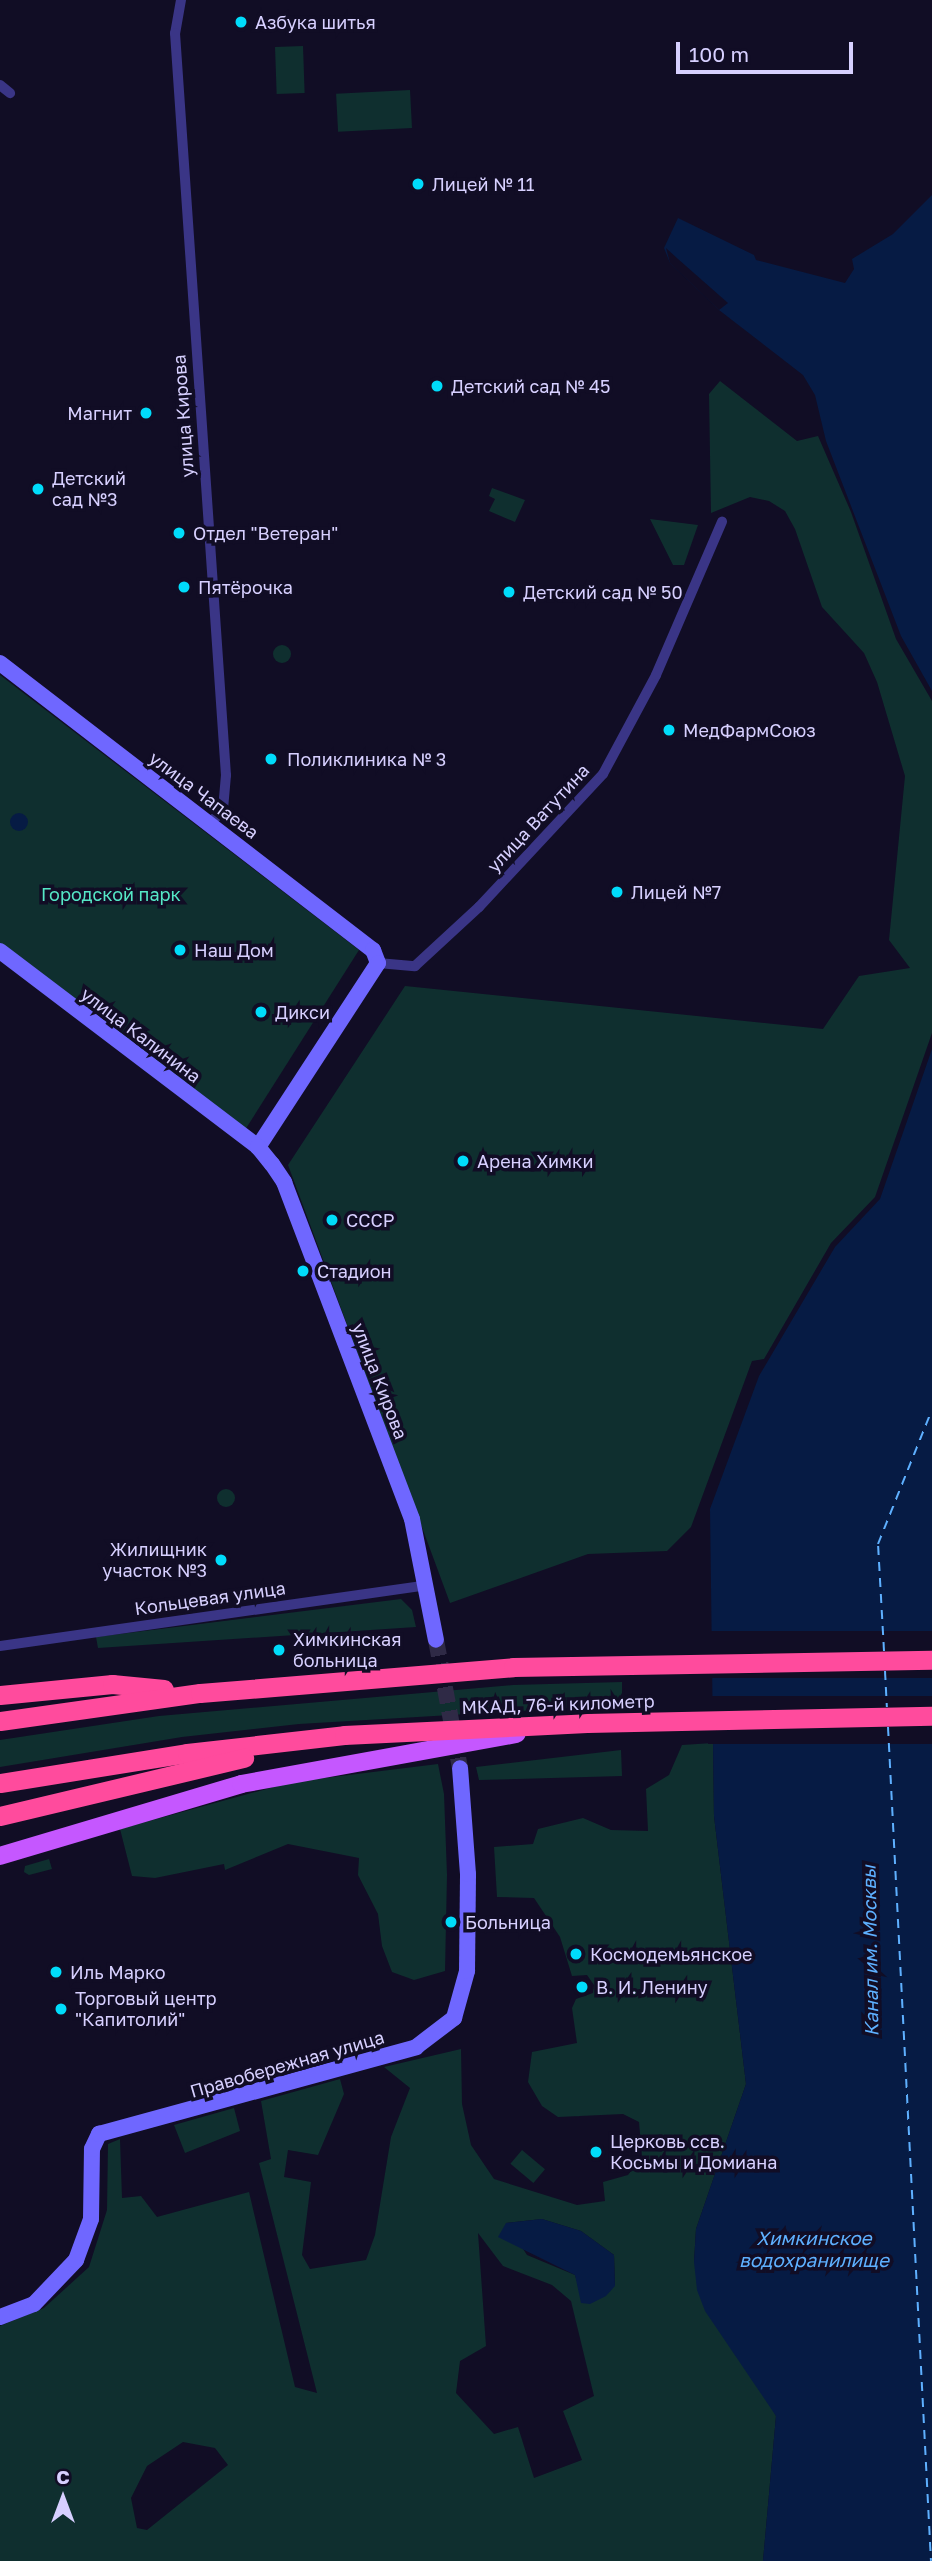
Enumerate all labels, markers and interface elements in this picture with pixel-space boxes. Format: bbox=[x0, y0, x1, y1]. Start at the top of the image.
place label: Азбука шитья bbox=[255, 11, 376, 33]
marker: Азбука шитья bbox=[233, 14, 249, 30]
scale bar bbox=[680, 28, 857, 72]
text: 100 m bbox=[689, 41, 749, 67]
place label: Лицей № 11 bbox=[432, 173, 535, 195]
marker: Лицей № 11 bbox=[410, 176, 426, 192]
street label: улица Кирова bbox=[168, 354, 198, 478]
place label: Детский сад № 45 bbox=[451, 375, 610, 397]
marker: Детский сад № 45 bbox=[429, 378, 445, 394]
place label: Магнит bbox=[67, 402, 132, 424]
marker: Магнит bbox=[138, 405, 154, 421]
place label: Детский сад №3 bbox=[52, 468, 126, 510]
marker: Детский сад №3 bbox=[30, 481, 46, 497]
place label: Отдел "Ветеран" bbox=[193, 522, 338, 544]
marker: Отдел "Ветеран" bbox=[171, 525, 187, 541]
place label: Пятёрочка bbox=[198, 576, 293, 598]
marker: Пятёрочка bbox=[176, 579, 192, 595]
place label: Детский сад № 50 bbox=[523, 581, 683, 603]
marker: Детский сад № 50 bbox=[501, 584, 517, 600]
place label: МедФармСоюз bbox=[683, 719, 816, 741]
marker: МедФармСоюз bbox=[661, 722, 677, 738]
street label: улица Чапаева bbox=[145, 747, 263, 843]
place label: Поликлиника № 3 bbox=[287, 748, 446, 770]
marker: Поликлиника № 3 bbox=[261, 749, 281, 769]
street label: улица Ватутина bbox=[482, 759, 594, 877]
place label: Лицей №7 bbox=[631, 881, 721, 903]
park label: Городской парк bbox=[41, 883, 181, 905]
marker: Лицей №7 bbox=[609, 884, 625, 900]
place label: Наш Дом bbox=[194, 939, 274, 961]
marker: Наш Дом bbox=[172, 942, 188, 958]
street label: улица Калинина bbox=[77, 983, 205, 1087]
place label: Дикси bbox=[275, 1001, 330, 1023]
marker: Дикси bbox=[253, 1004, 269, 1020]
place label: Арена Химки bbox=[477, 1150, 593, 1172]
marker: Арена Химки bbox=[455, 1153, 471, 1169]
place label: СССР bbox=[346, 1209, 395, 1231]
marker: СССР bbox=[324, 1212, 340, 1228]
place label: Стадион bbox=[317, 1260, 392, 1282]
marker: Стадион bbox=[295, 1263, 311, 1279]
street label: улица Кирова bbox=[348, 1320, 412, 1442]
place label: Жилищник участок №3 bbox=[102, 1539, 207, 1582]
marker: Жилищник участок №3 bbox=[213, 1552, 229, 1568]
street label: Кольцевая улица bbox=[133, 1577, 287, 1619]
place label: Химкинская больница bbox=[293, 1629, 402, 1672]
marker: Химкинская больница bbox=[271, 1642, 287, 1658]
street label: МКАД, 76-й километр bbox=[461, 1690, 655, 1718]
water label: Канал им. Москвы bbox=[857, 1865, 883, 2037]
place label: Больница bbox=[465, 1911, 551, 1933]
marker: Больница bbox=[443, 1914, 459, 1930]
place label: Космодемьянское bbox=[590, 1943, 752, 1965]
marker: Космодемьянское bbox=[568, 1946, 584, 1962]
place label: Иль Марко bbox=[70, 1961, 166, 1983]
marker: Иль Марко bbox=[48, 1964, 64, 1980]
place label: В. И. Ленину bbox=[596, 1976, 708, 1998]
marker: В. И. Ленину bbox=[574, 1979, 590, 1995]
place label: Торговый центр "Капитолий" bbox=[75, 1988, 217, 2030]
marker: Торговый центр "Капитолий" bbox=[53, 2001, 69, 2017]
street label: Правобережная улица bbox=[187, 2026, 387, 2102]
place label: Церковь ссв. Косьмы и Домиана bbox=[610, 2131, 777, 2174]
marker: Церковь ссв. Косьмы и Домиана bbox=[588, 2144, 604, 2160]
water label: Химкинское водохранилище bbox=[739, 2227, 889, 2271]
north arrow bbox=[28, 2463, 98, 2533]
text: С bbox=[56, 2465, 70, 2488]

